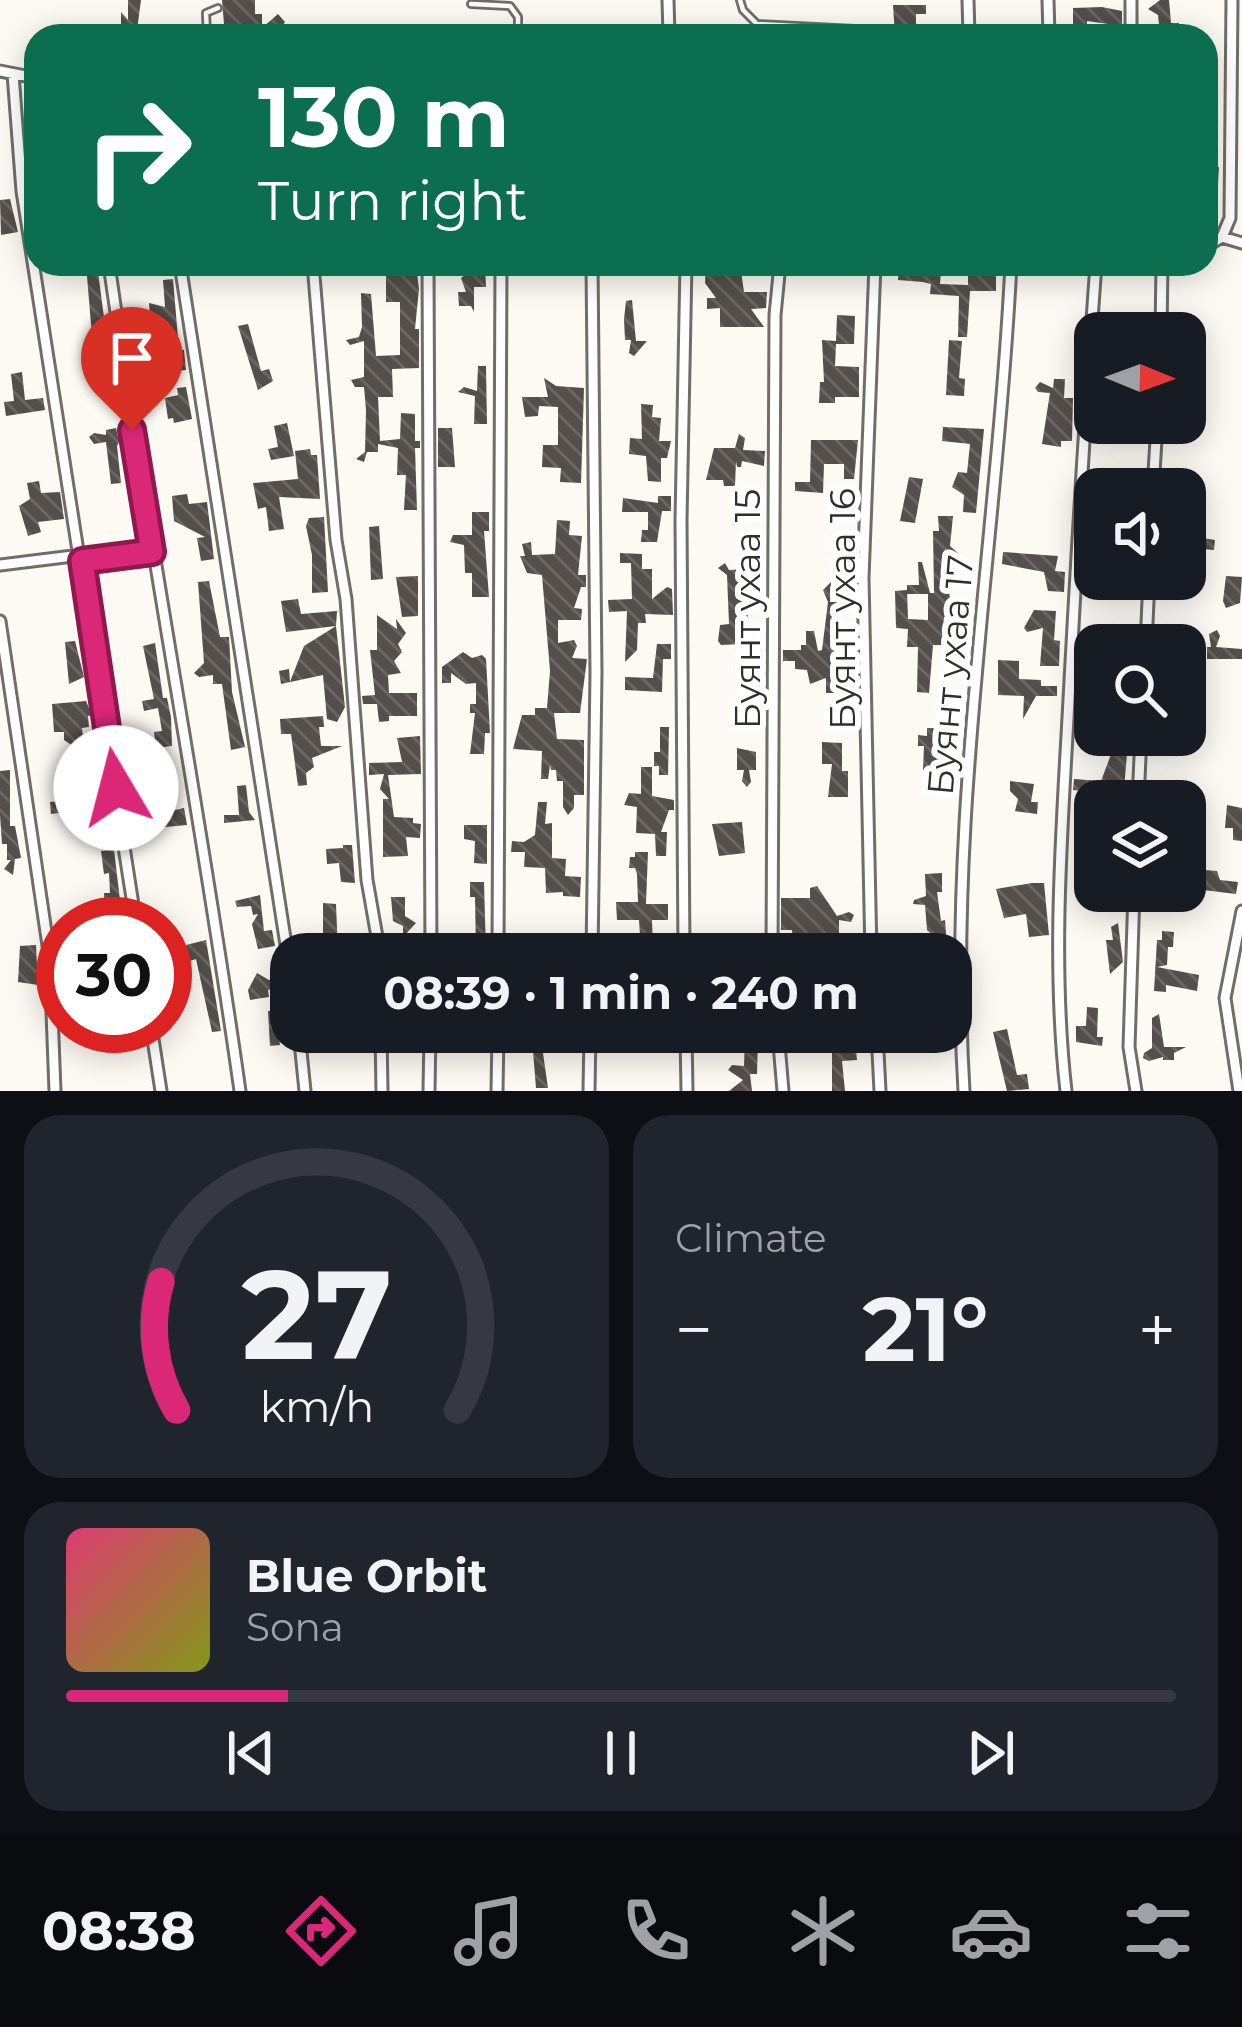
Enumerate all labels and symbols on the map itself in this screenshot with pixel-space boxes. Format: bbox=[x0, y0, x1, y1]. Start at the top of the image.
pin bbox=[81, 307, 183, 430]
north arrow bbox=[1074, 312, 1206, 444]
street label: Буянт ухаа 16 bbox=[820, 488, 864, 730]
street label: Буянт ухаа 15 bbox=[725, 489, 769, 729]
street label: Буянт ухаа 17 bbox=[918, 553, 982, 797]
position arrow bbox=[53, 725, 179, 851]
speed limit sign: 30 bbox=[36, 897, 192, 1053]

